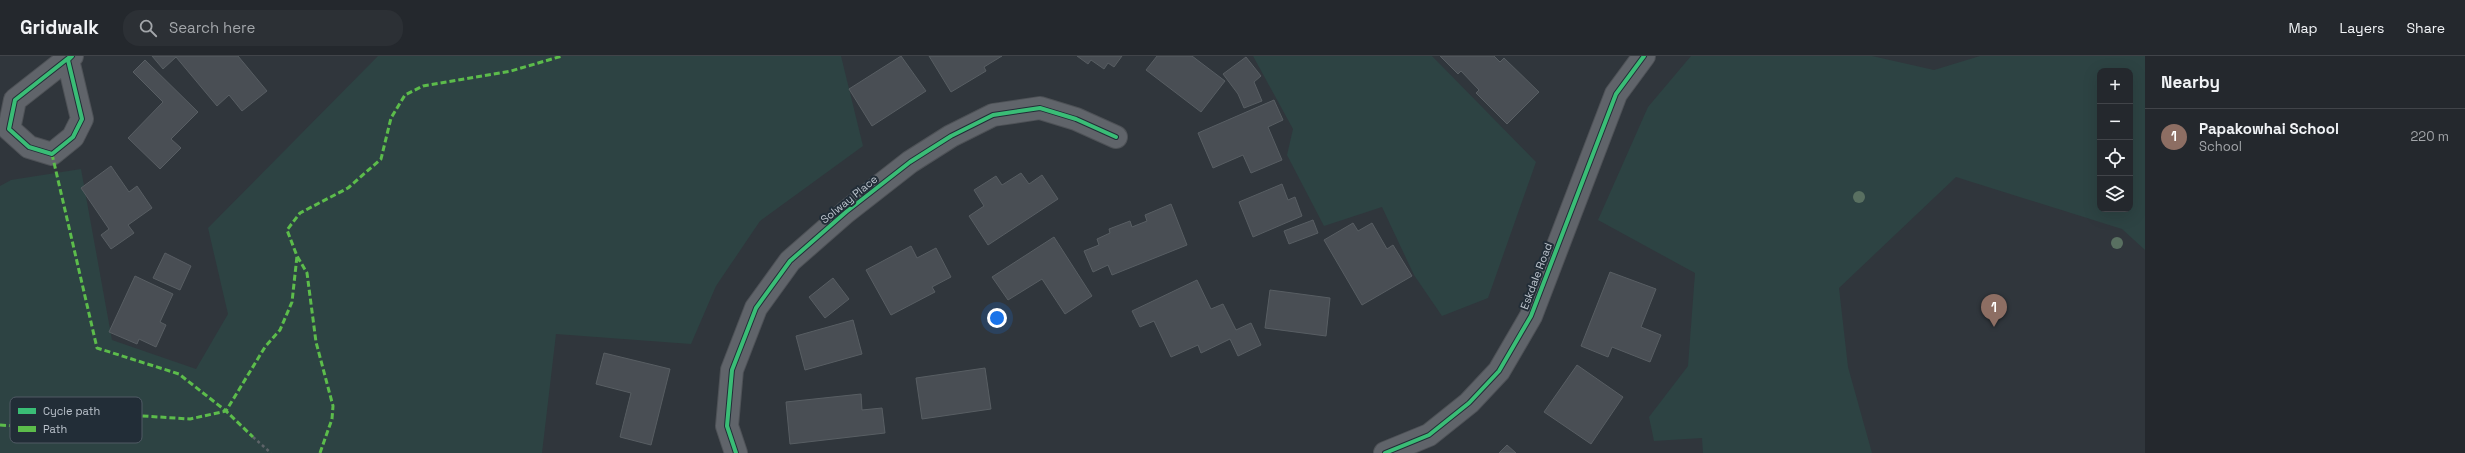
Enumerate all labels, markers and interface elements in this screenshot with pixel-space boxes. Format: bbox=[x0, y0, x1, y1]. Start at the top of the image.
search box bbox=[123, 10, 403, 46]
text: Gridwalk bbox=[20, 15, 99, 40]
icon: search bbox=[137, 17, 159, 39]
text: Search here bbox=[169, 18, 255, 37]
text: Map bbox=[2288, 19, 2318, 37]
text: Layers bbox=[2340, 19, 2384, 37]
text: Share bbox=[2406, 19, 2445, 37]
map controls bbox=[2097, 68, 2133, 212]
button: + bbox=[2097, 68, 2133, 104]
text: Nearby bbox=[2161, 71, 2220, 93]
button: − bbox=[2097, 104, 2133, 140]
text: Papakowhai School bbox=[2199, 119, 2339, 138]
text: 1 bbox=[2171, 128, 2177, 145]
text: 220 m bbox=[2410, 128, 2449, 145]
text: School bbox=[2199, 138, 2242, 155]
button: locate bbox=[2097, 140, 2133, 176]
street label: Solway Place bbox=[818, 172, 880, 226]
button: layers bbox=[2097, 176, 2133, 212]
street label: Eskdale Road bbox=[1517, 241, 1555, 311]
pin: 1 bbox=[1981, 294, 2007, 327]
your location bbox=[987, 308, 1007, 328]
legend bbox=[10, 397, 142, 443]
text: Cycle path bbox=[43, 404, 100, 418]
text: Path bbox=[43, 422, 67, 436]

